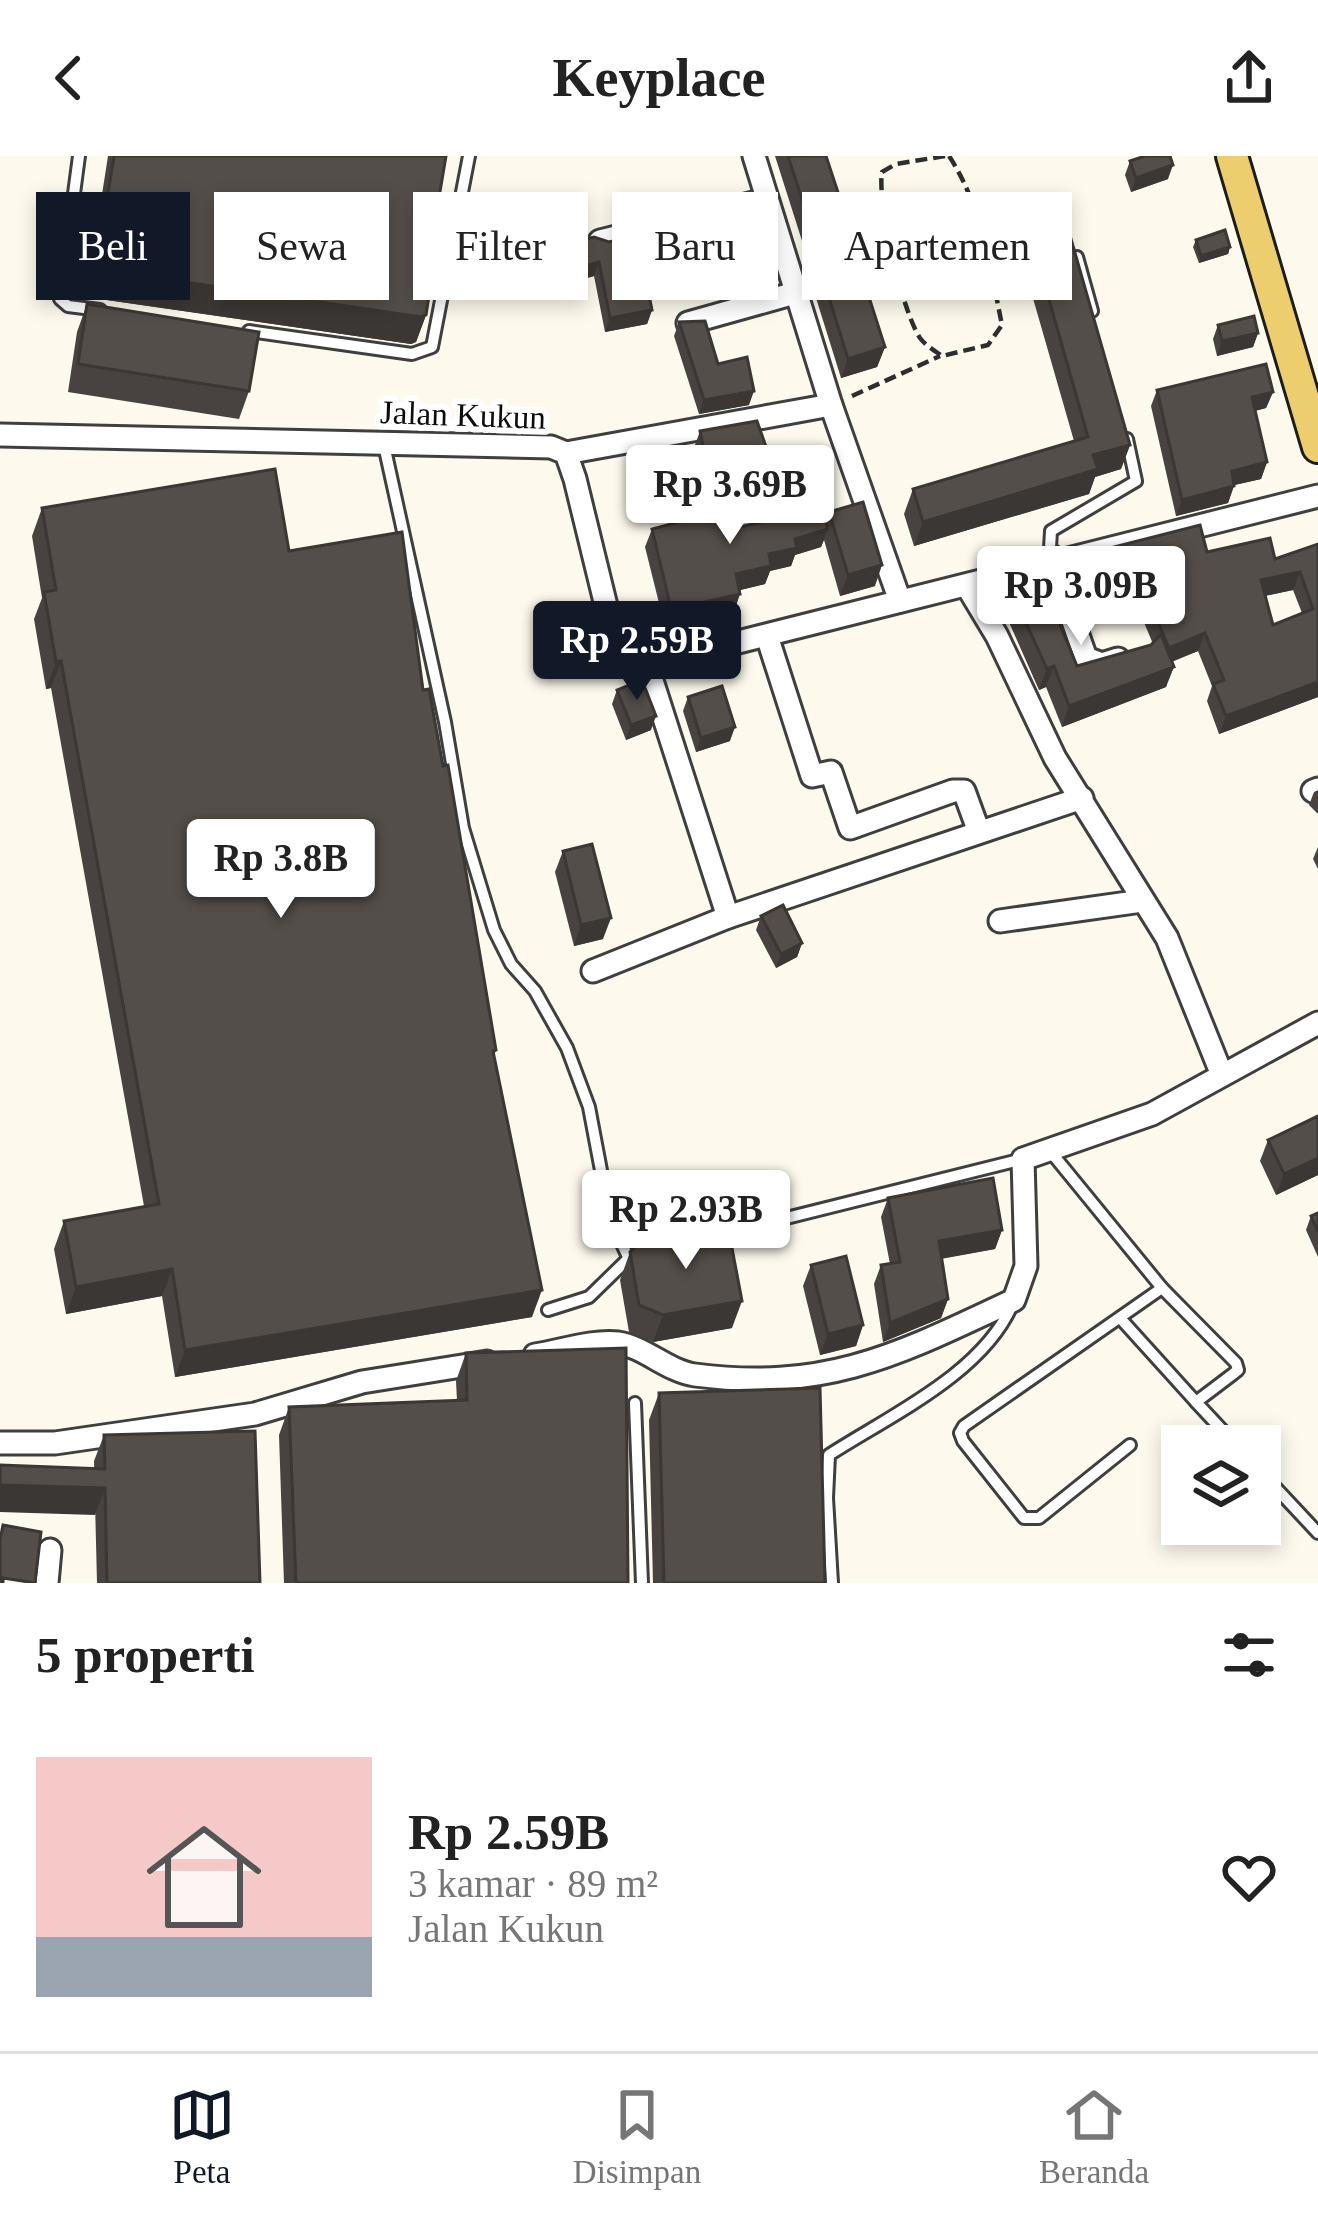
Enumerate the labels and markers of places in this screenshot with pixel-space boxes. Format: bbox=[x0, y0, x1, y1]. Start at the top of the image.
pin: Rp 3.69B bbox=[606, 445, 854, 547]
pin: Rp 3.09B bbox=[957, 546, 1205, 648]
pin: Rp 2.59B bbox=[513, 601, 761, 703]
pin: Rp 3.8B bbox=[170, 819, 392, 921]
pin: Rp 2.93B bbox=[562, 1170, 810, 1272]

